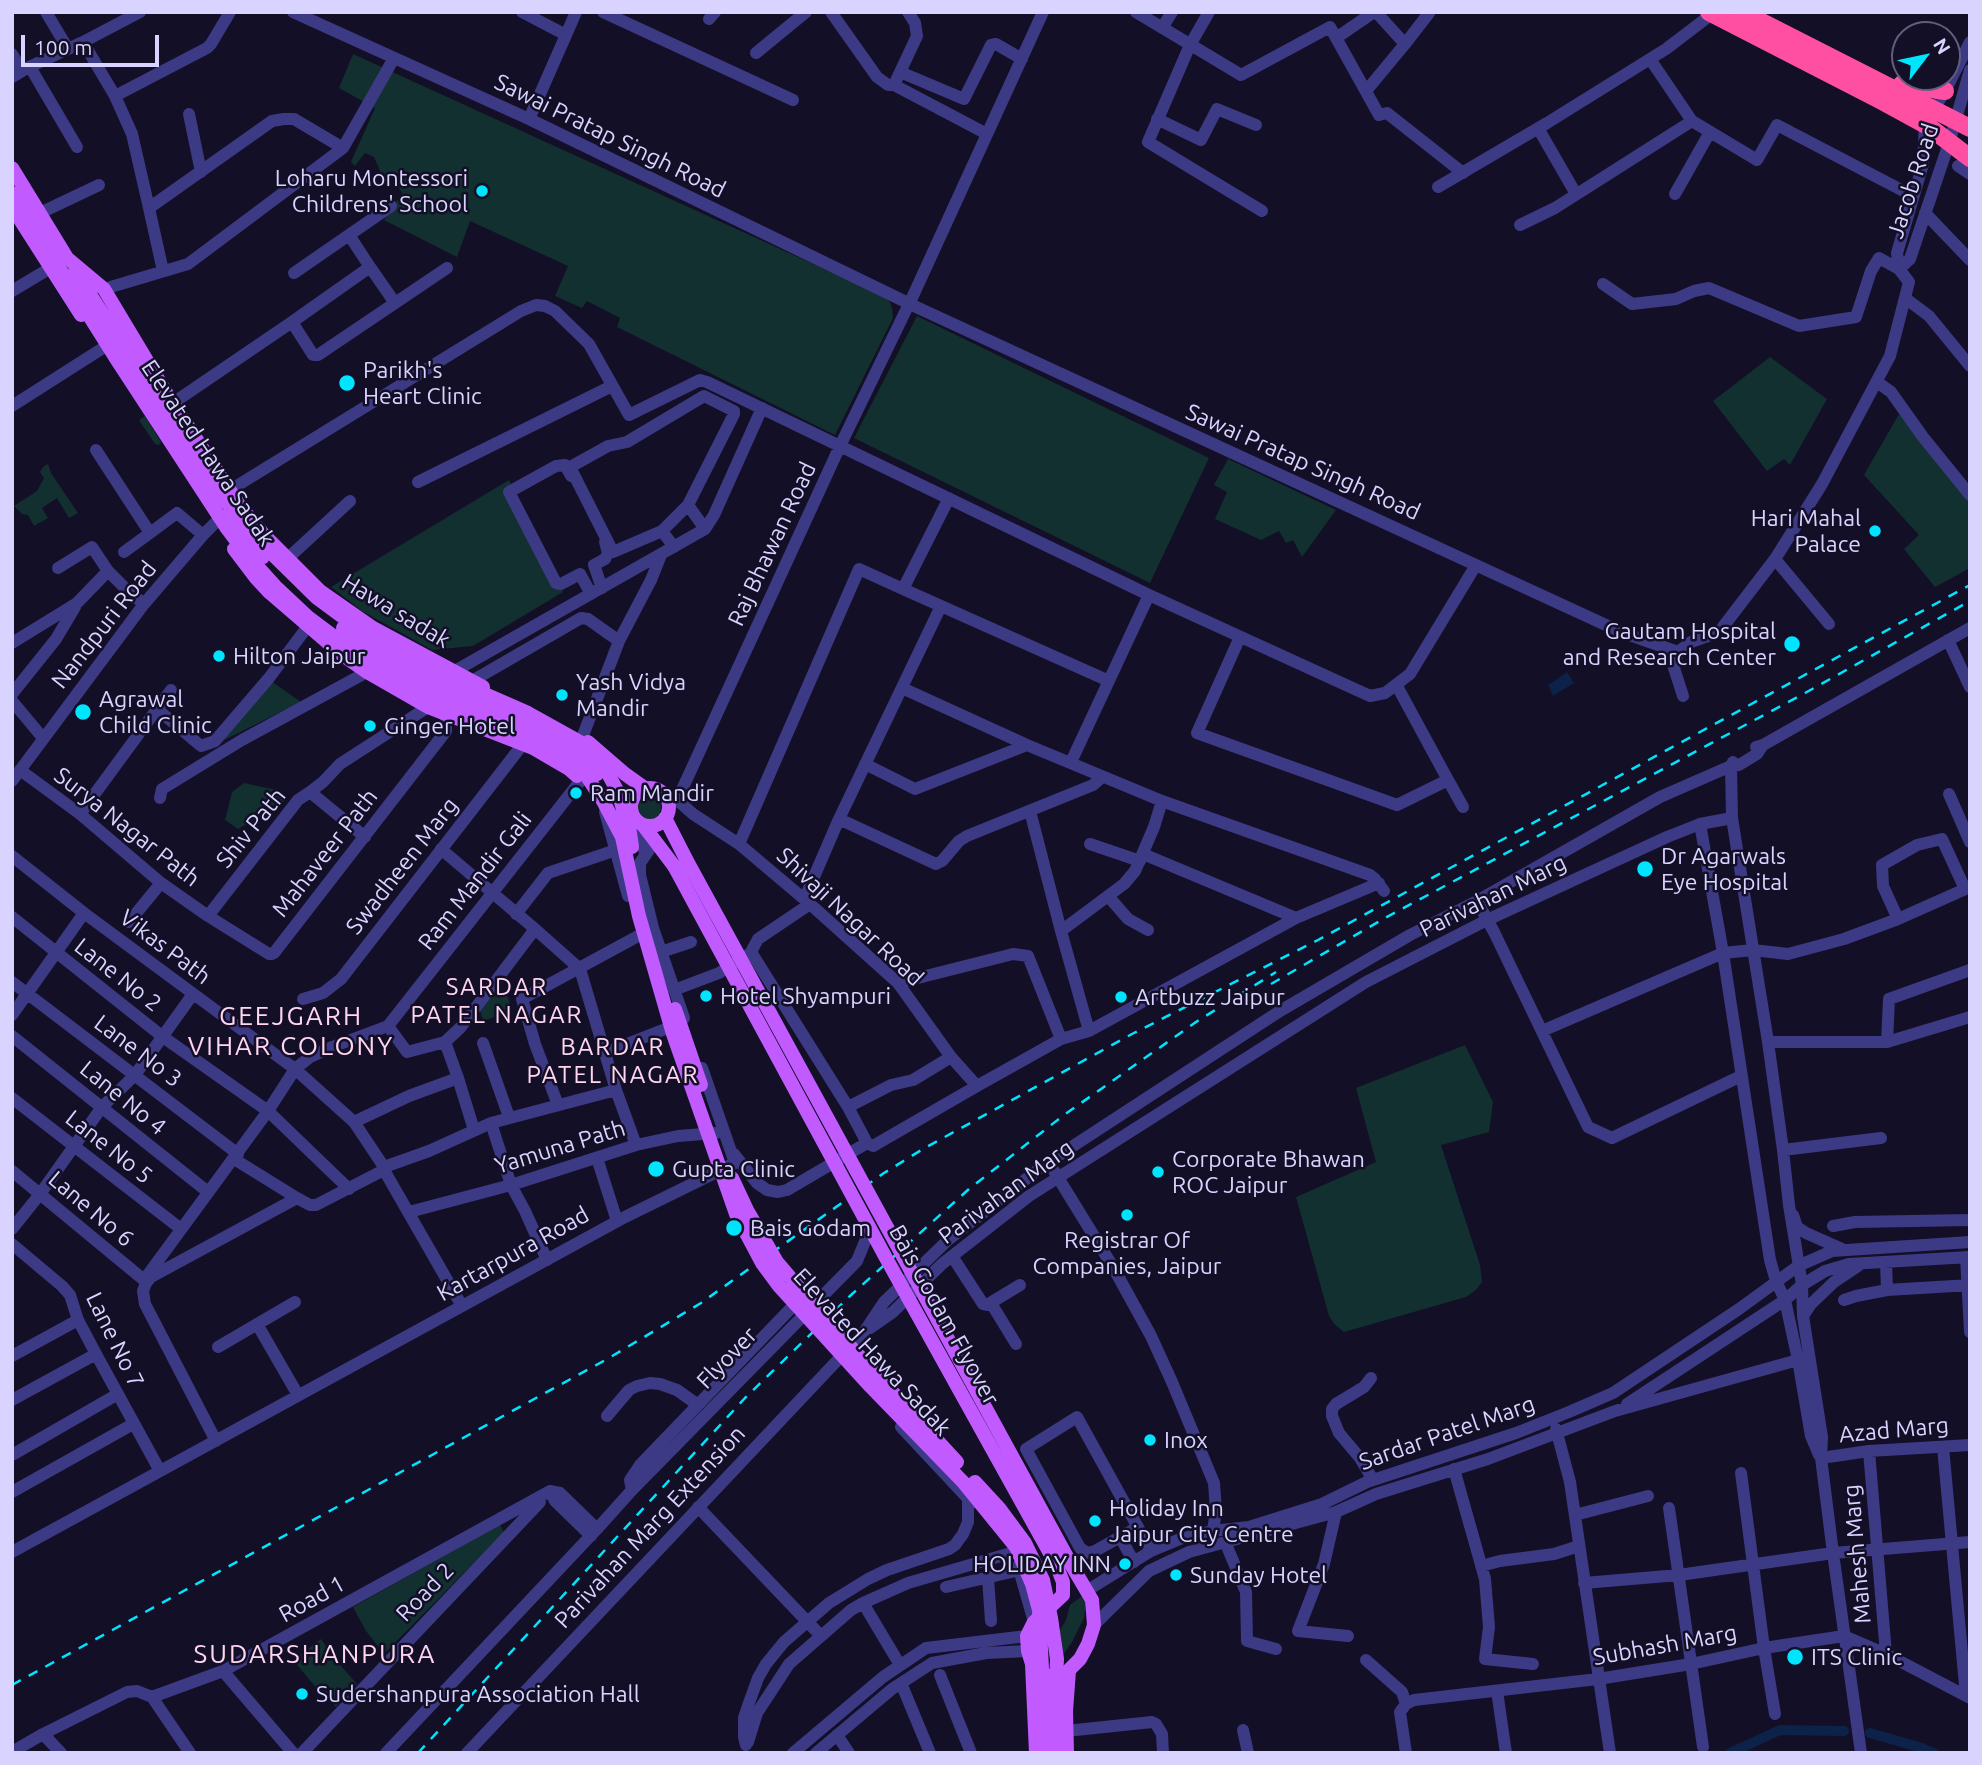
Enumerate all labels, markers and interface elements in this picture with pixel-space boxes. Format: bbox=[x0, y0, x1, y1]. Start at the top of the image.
scale bar bbox=[24, 21, 163, 65]
north arrow bbox=[1891, 21, 1961, 91]
text: N bbox=[1929, 34, 1955, 58]
text: 100 m bbox=[34, 35, 92, 59]
street label: Sawai Pratap Singh Road bbox=[490, 68, 730, 204]
street label: Jacob Road bbox=[1881, 120, 1945, 242]
place label: Loharu Montessori Childrens' School bbox=[275, 164, 468, 218]
marker: Loharu Montessori Childrens' School bbox=[474, 183, 490, 199]
street label: Elevated Hawa Sadak bbox=[135, 355, 281, 551]
place label: Parikh's Heart Clinic bbox=[363, 356, 482, 410]
marker: Parikh's Heart Clinic bbox=[337, 373, 357, 393]
street label: Sawai Pratap Singh Road bbox=[1182, 398, 1424, 526]
street label: Raj Bhawan Road bbox=[722, 458, 822, 630]
place label: Hari Mahal Palace bbox=[1751, 504, 1861, 558]
marker: Hari Mahal Palace bbox=[1867, 523, 1883, 539]
street label: Nandpuri Road bbox=[46, 556, 162, 694]
street label: Hawa sadak bbox=[337, 568, 455, 654]
place label: Gautam Hospital and Research Center bbox=[1563, 617, 1776, 671]
marker: Gautam Hospital and Research Center bbox=[1782, 634, 1802, 654]
place label: Hilton Jaipur bbox=[233, 642, 366, 670]
marker: Hilton Jaipur bbox=[211, 648, 227, 664]
place label: Yash Vidya Mandir bbox=[576, 668, 686, 722]
place label: Agrawal Child Clinic bbox=[99, 685, 212, 739]
marker: Yash Vidya Mandir bbox=[554, 687, 570, 703]
marker: Agrawal Child Clinic bbox=[73, 702, 93, 722]
place label: Ginger Hotel bbox=[384, 712, 515, 740]
marker: Ginger Hotel bbox=[362, 718, 378, 734]
street label: Surya Nagar Path bbox=[49, 762, 205, 892]
place label: Ram Mandir bbox=[590, 779, 714, 807]
street label: Shiv Path bbox=[210, 782, 292, 874]
street label: Mahaveer Path bbox=[266, 783, 384, 923]
marker: Ram Mandir bbox=[568, 785, 584, 801]
street label: Swadheen Marg bbox=[340, 792, 464, 940]
street label: Ram Mandir Gali bbox=[412, 806, 538, 956]
street label: Shivaji Nagar Road bbox=[771, 842, 929, 992]
place label: Dr Agarwals Eye Hospital bbox=[1661, 842, 1788, 896]
street label: Parivahan Marg bbox=[1415, 849, 1571, 943]
marker: Dr Agarwals Eye Hospital bbox=[1635, 859, 1655, 879]
street label: Vikas Path bbox=[114, 904, 216, 990]
street label: Lane No 2 bbox=[69, 932, 167, 1018]
district label: SARDAR PATEL NAGAR bbox=[412, 973, 582, 1029]
place label: Hotel Shyampuri bbox=[720, 982, 891, 1010]
place label: Artbuzz Jaipur bbox=[1135, 983, 1285, 1011]
marker: Hotel Shyampuri bbox=[698, 988, 714, 1004]
marker: Artbuzz Jaipur bbox=[1113, 989, 1129, 1005]
district label: GEEJGARH VIHAR COLONY bbox=[189, 1000, 393, 1062]
street label: Lane No 3 bbox=[89, 1009, 187, 1093]
district label: BARDAR PATEL NAGAR bbox=[528, 1033, 698, 1089]
street label: Lane No 4 bbox=[74, 1055, 172, 1141]
street label: Lane No 5 bbox=[60, 1104, 158, 1190]
street label: Yamuna Path bbox=[491, 1114, 629, 1180]
street label: Parivahan Marg bbox=[933, 1134, 1079, 1250]
place label: Corporate Bhawan ROC Jaipur bbox=[1172, 1145, 1365, 1199]
place label: Gupta Clinic bbox=[672, 1155, 795, 1183]
marker: Gupta Clinic bbox=[646, 1159, 666, 1179]
marker: Corporate Bhawan ROC Jaipur bbox=[1150, 1164, 1166, 1180]
street label: Lane No 6 bbox=[43, 1165, 139, 1253]
street label: Kartarpura Road bbox=[432, 1201, 594, 1307]
marker: Registrar Of Companies, Jaipur bbox=[1119, 1207, 1135, 1223]
place label: Bais Godam bbox=[750, 1214, 871, 1242]
marker: Bais Godam bbox=[724, 1218, 744, 1238]
street label: Bais Godam Flyover bbox=[883, 1220, 1005, 1410]
place label: Registrar Of Companies, Jaipur bbox=[1032, 1226, 1222, 1280]
street label: Elevated Hawa Sadak bbox=[787, 1263, 957, 1441]
street label: Lane No 7 bbox=[80, 1288, 150, 1392]
street label: Flyover bbox=[691, 1321, 763, 1395]
street label: Sardar Patel Marg bbox=[1356, 1390, 1538, 1476]
street label: Azad Marg bbox=[1838, 1411, 1950, 1449]
street label: Parivahan Marg Extension bbox=[549, 1420, 751, 1634]
place label: Inox bbox=[1164, 1426, 1208, 1454]
marker: Inox bbox=[1142, 1432, 1158, 1448]
street label: Mahesh Marg bbox=[1837, 1483, 1877, 1625]
place label: Holiday Inn Jaipur City Centre bbox=[1109, 1494, 1294, 1548]
marker: Holiday Inn Jaipur City Centre bbox=[1087, 1513, 1103, 1529]
place label: HOLIDAY INN bbox=[973, 1550, 1111, 1578]
marker: HOLIDAY INN bbox=[1117, 1556, 1133, 1572]
street label: Road 2 bbox=[390, 1557, 460, 1627]
place label: Sunday Hotel bbox=[1190, 1561, 1327, 1589]
marker: Sunday Hotel bbox=[1168, 1567, 1184, 1583]
street label: Road 1 bbox=[274, 1570, 350, 1628]
street label: Subhash Marg bbox=[1591, 1619, 1739, 1671]
district label: SUDARSHANPURA bbox=[195, 1638, 435, 1670]
place label: ITS Clinic bbox=[1811, 1643, 1902, 1671]
marker: ITS Clinic bbox=[1785, 1647, 1805, 1667]
place label: Sudershanpura Association Hall bbox=[316, 1680, 640, 1708]
marker: Sudershanpura Association Hall bbox=[294, 1686, 310, 1702]

